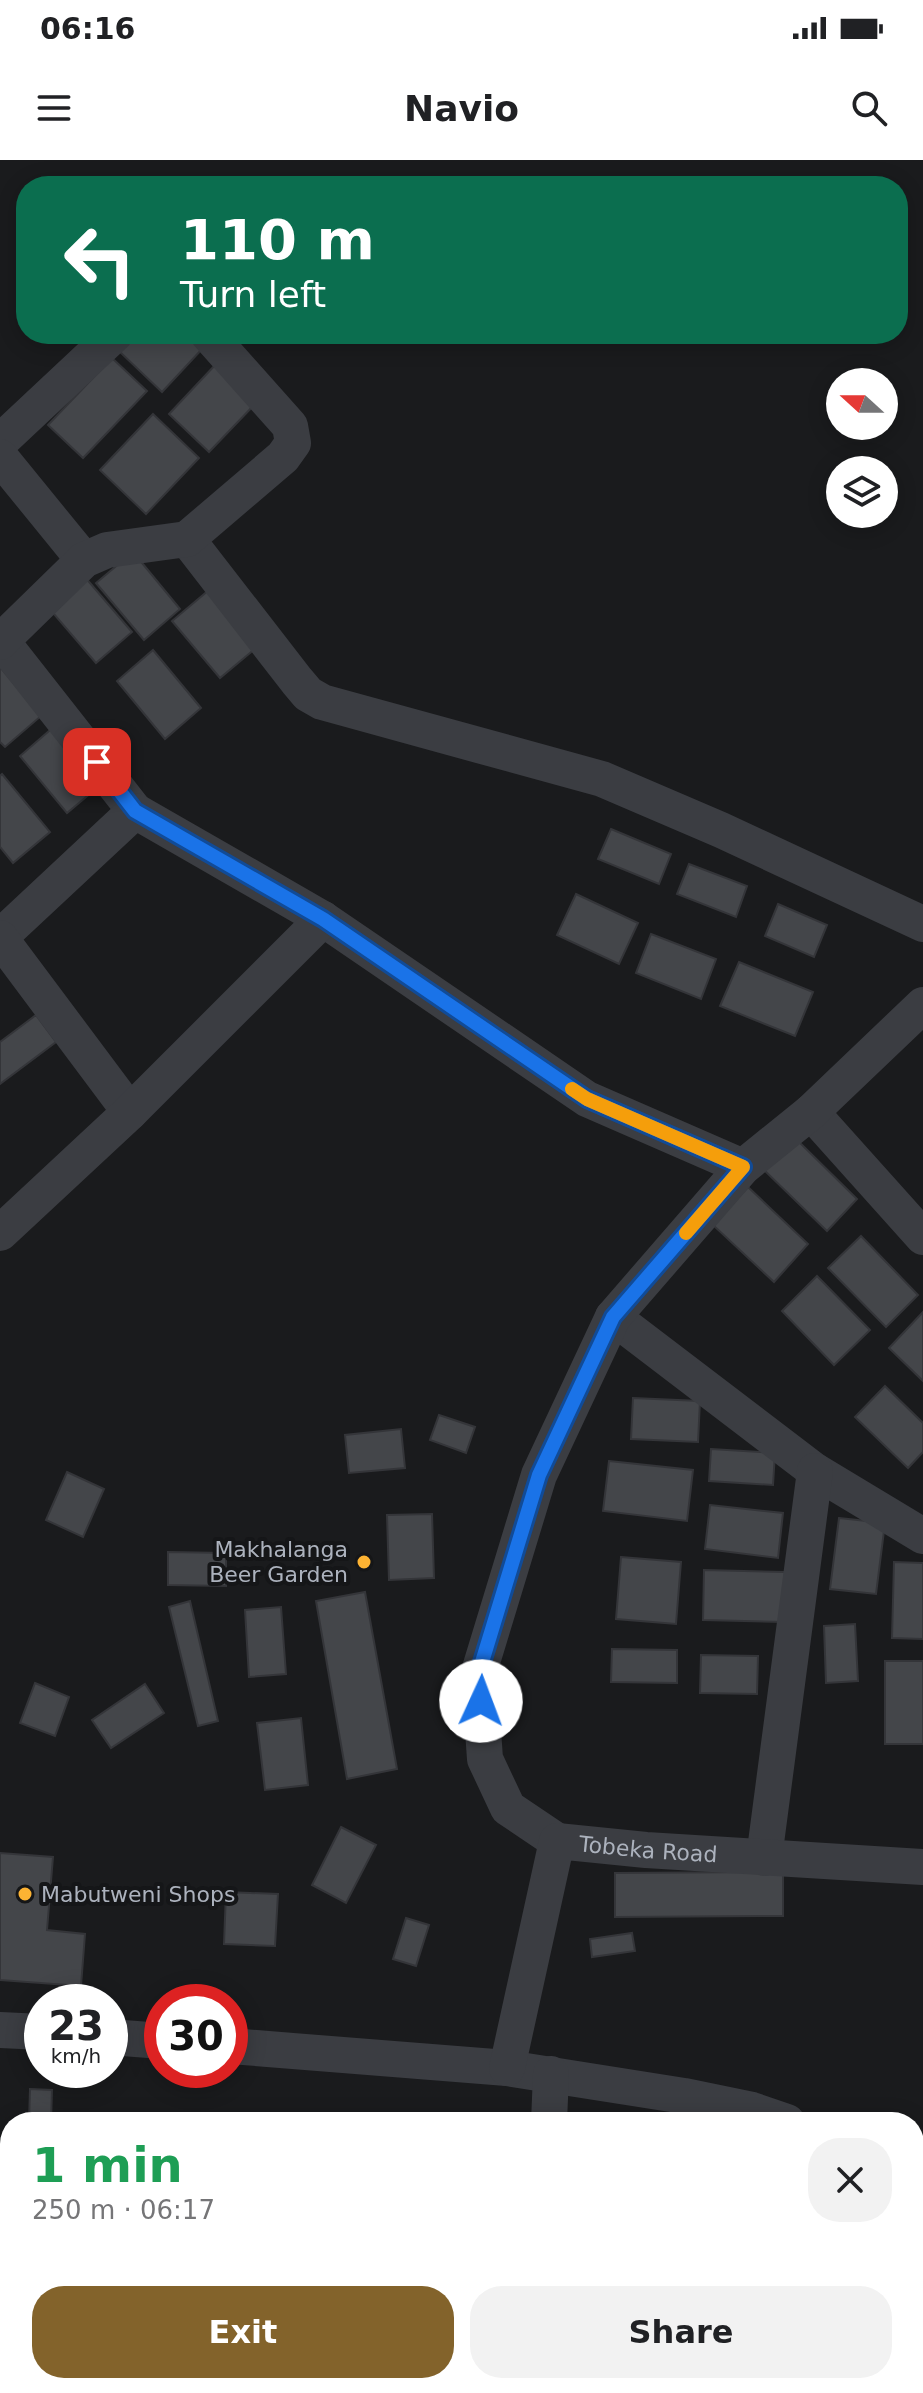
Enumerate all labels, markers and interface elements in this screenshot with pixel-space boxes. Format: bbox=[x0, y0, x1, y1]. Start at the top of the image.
text: 06:16 bbox=[40, 11, 136, 46]
icon: menu bbox=[32, 86, 76, 130]
icon: search bbox=[847, 86, 891, 130]
text: Navio bbox=[404, 88, 519, 129]
text: 110 m bbox=[180, 207, 375, 272]
icon: left bbox=[48, 208, 152, 312]
text: Turn left bbox=[180, 274, 326, 315]
north arrow bbox=[826, 368, 898, 440]
map controls bbox=[826, 368, 898, 528]
button: layers bbox=[826, 456, 898, 528]
pin bbox=[63, 728, 131, 796]
icon: arrive bbox=[75, 740, 119, 784]
place label: Makhalanga Beer Garden bbox=[209, 1537, 348, 1587]
marker: Makhalanga Beer Garden bbox=[355, 1553, 373, 1571]
position arrow bbox=[439, 1659, 523, 1743]
street label: Tobeka Road bbox=[577, 1831, 718, 1867]
place label: Mabutweni Shops bbox=[41, 1882, 235, 1907]
marker: Mabutweni Shops bbox=[16, 1885, 34, 1903]
speed limit sign: 30 bbox=[144, 1984, 248, 2088]
text: 23 bbox=[48, 2003, 104, 2049]
text: km/h bbox=[51, 2044, 101, 2068]
text: 1 min bbox=[32, 2137, 183, 2193]
button: close bbox=[808, 2138, 892, 2222]
text: 250 m · 06:17 bbox=[32, 2195, 215, 2225]
button: Exit bbox=[32, 2286, 454, 2378]
button: Share bbox=[470, 2286, 892, 2378]

